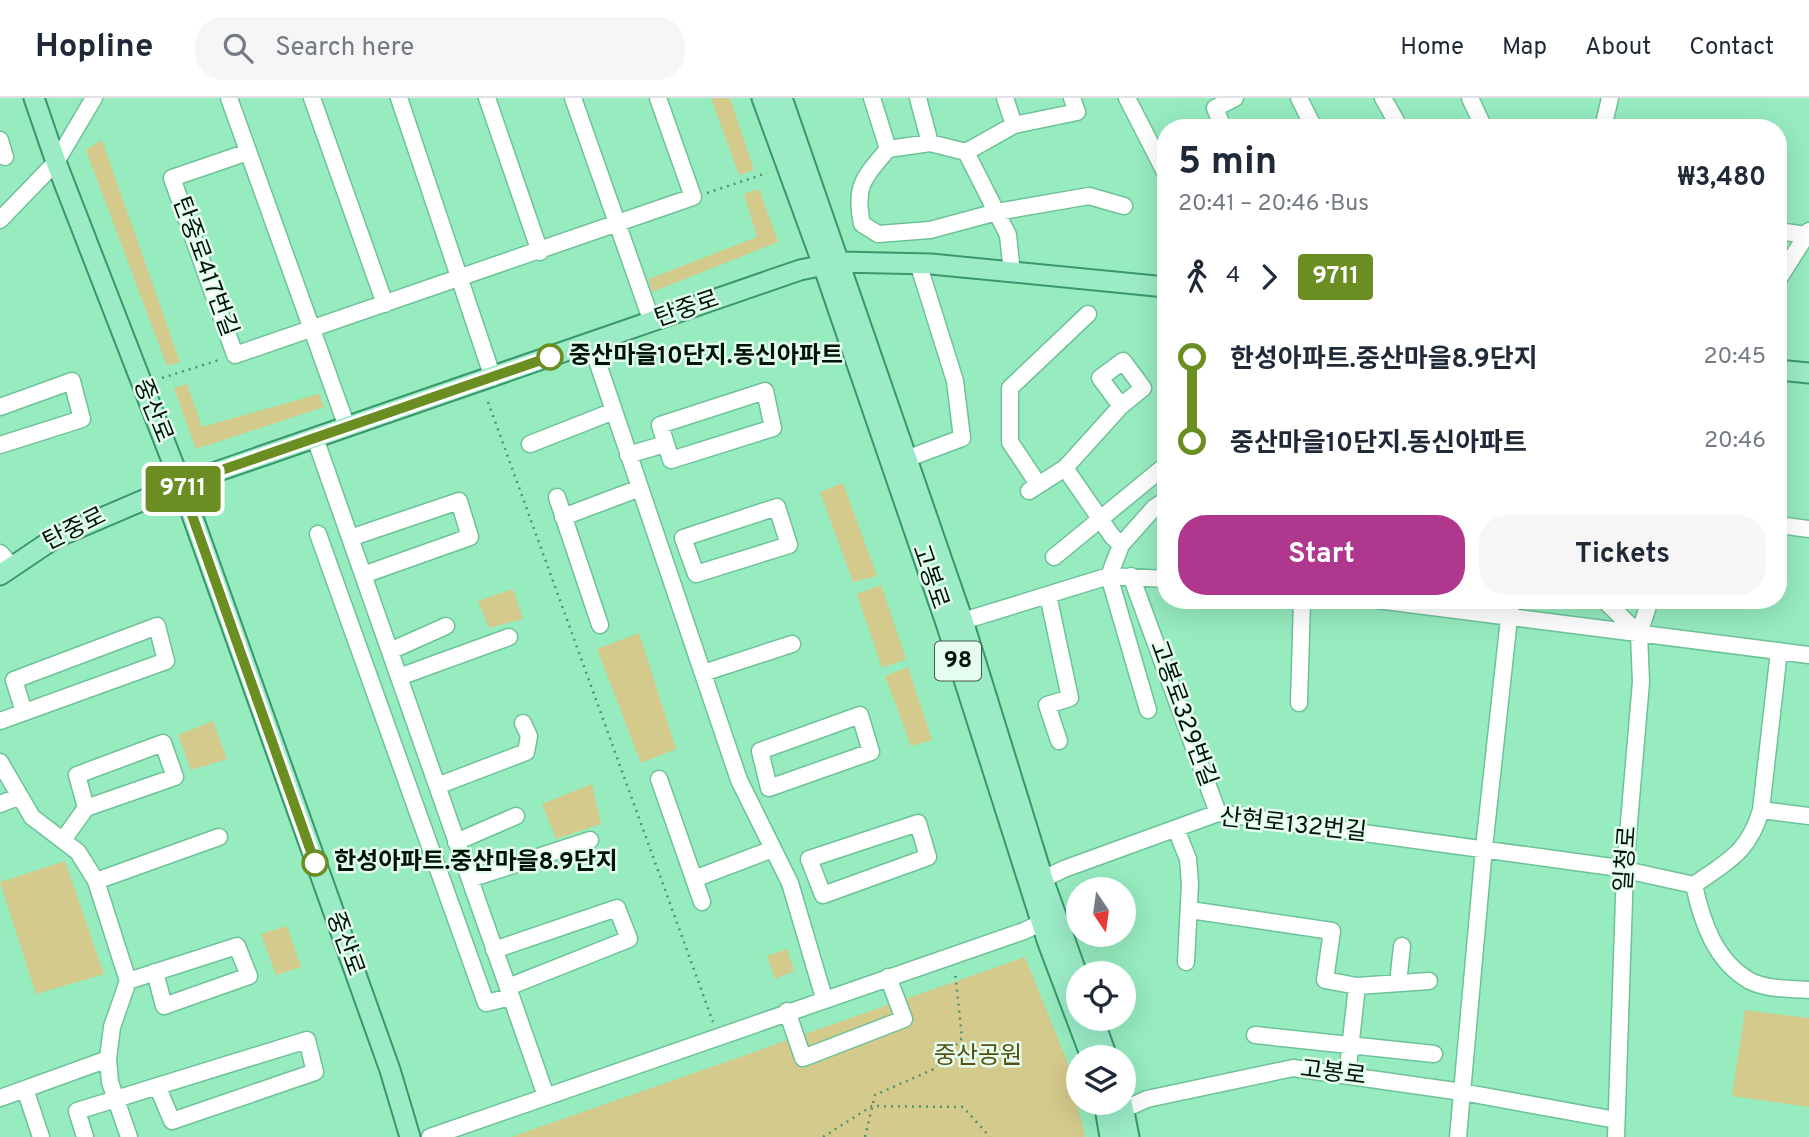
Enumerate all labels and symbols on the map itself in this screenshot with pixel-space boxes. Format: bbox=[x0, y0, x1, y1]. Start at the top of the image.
street label: 탄중로417번길 bbox=[165, 193, 243, 341]
street label: 탄중로 bbox=[651, 285, 723, 335]
place label: 중산마을10단지.동신아파트 bbox=[569, 342, 843, 372]
marker: 중산마을10단지.동신아파트 bbox=[537, 344, 563, 370]
street label: 중산로 bbox=[126, 375, 178, 447]
line badge: 9711 bbox=[134, 466, 232, 512]
street label: 탄중로 bbox=[39, 502, 111, 558]
street label: 고봉로 bbox=[904, 541, 954, 613]
street label: 고봉로329번길 bbox=[1142, 637, 1222, 791]
road number: 98 bbox=[935, 642, 981, 680]
street label: 산현로132번길 bbox=[1218, 803, 1368, 849]
street label: 일청로 bbox=[1610, 825, 1644, 893]
place label: 한성아파트.중산마을8.9단지 bbox=[334, 848, 618, 878]
marker: 한성아파트.중산마을8.9단지 bbox=[302, 850, 328, 876]
north arrow bbox=[1066, 877, 1136, 947]
street label: 중산로 bbox=[319, 908, 369, 980]
park label: 중산공원 bbox=[934, 1042, 1022, 1072]
street label: 고봉로 bbox=[1298, 1055, 1368, 1093]

